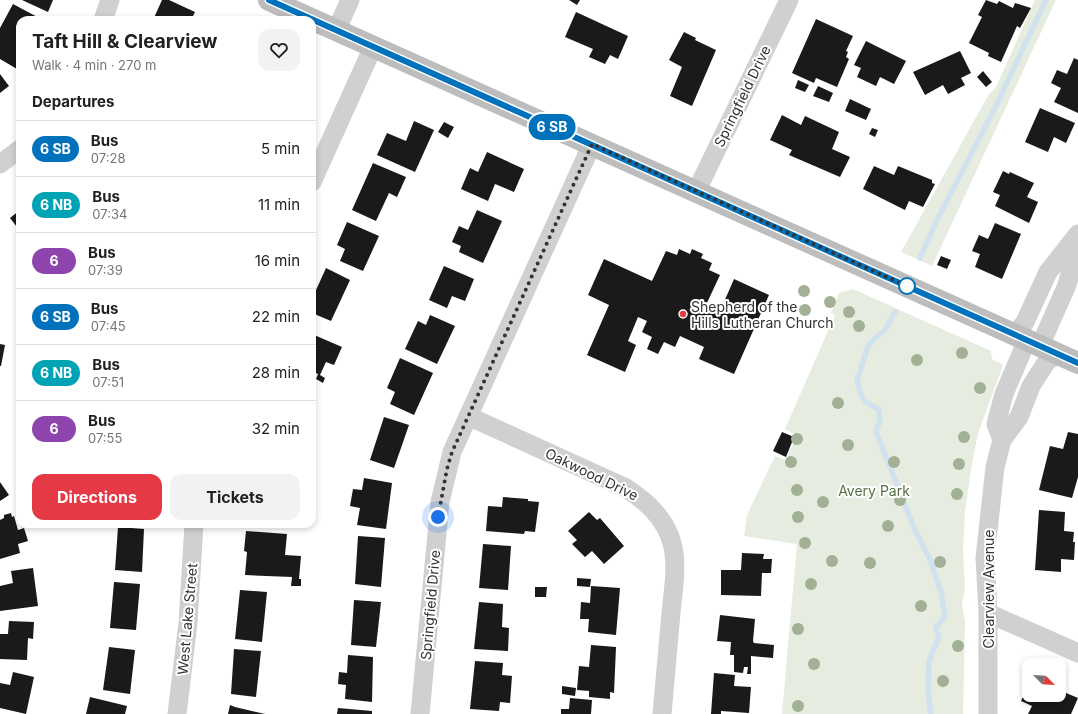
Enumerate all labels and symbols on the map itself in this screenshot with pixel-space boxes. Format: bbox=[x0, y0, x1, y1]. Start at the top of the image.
street label: Springfield Drive bbox=[710, 43, 774, 149]
line badge: 6 SB bbox=[524, 114, 580, 140]
unlabelled marker bbox=[898, 277, 916, 295]
place label: Shepherd of the Hills Lutheran Church bbox=[691, 298, 834, 331]
marker: Shepherd of the Hills Lutheran Church bbox=[678, 309, 688, 319]
street label: Oakwood Drive bbox=[543, 444, 641, 504]
park label: Avery Park bbox=[838, 482, 910, 499]
your location bbox=[428, 507, 448, 527]
street label: Clearview Avenue bbox=[980, 529, 997, 649]
street label: Springfield Drive bbox=[417, 549, 443, 661]
street label: West Lake Street bbox=[174, 562, 200, 675]
north arrow bbox=[1022, 658, 1066, 702]

